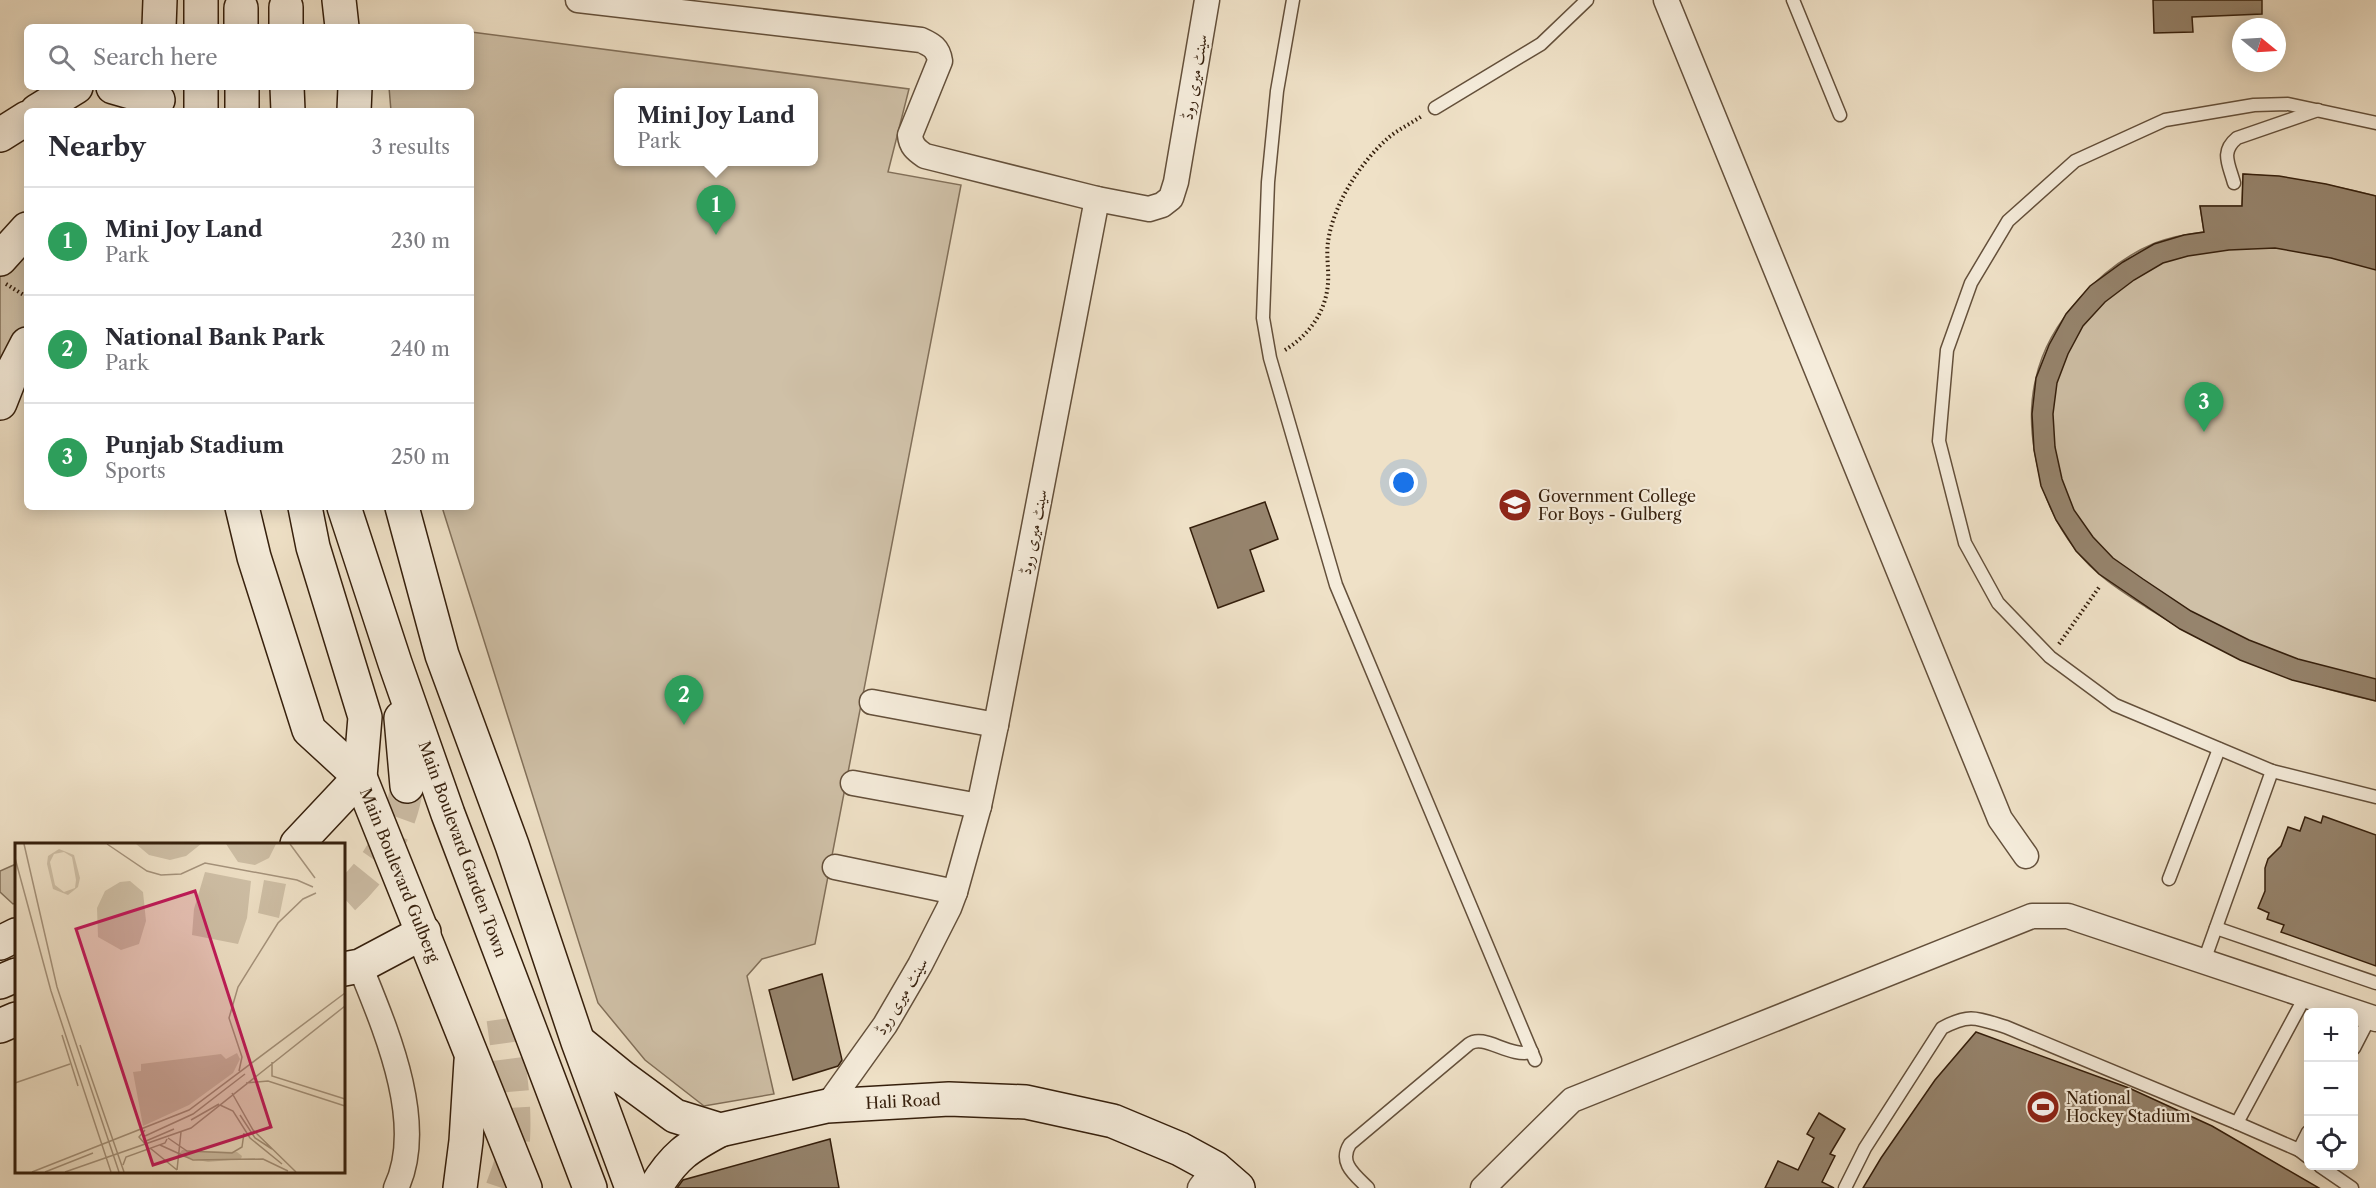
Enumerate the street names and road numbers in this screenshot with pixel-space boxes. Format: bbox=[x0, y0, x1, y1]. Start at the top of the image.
street label: سینٹ میری روڈ bbox=[1177, 33, 1211, 121]
street label: سینٹ میری روڈ bbox=[1015, 487, 1051, 577]
street label: Main Boulevard Garden Town bbox=[415, 738, 511, 960]
street label: Main Boulevard Gulberg bbox=[356, 785, 444, 966]
street label: سینٹ میری روڈ bbox=[870, 954, 932, 1038]
street label: Hali Road bbox=[865, 1089, 941, 1113]

